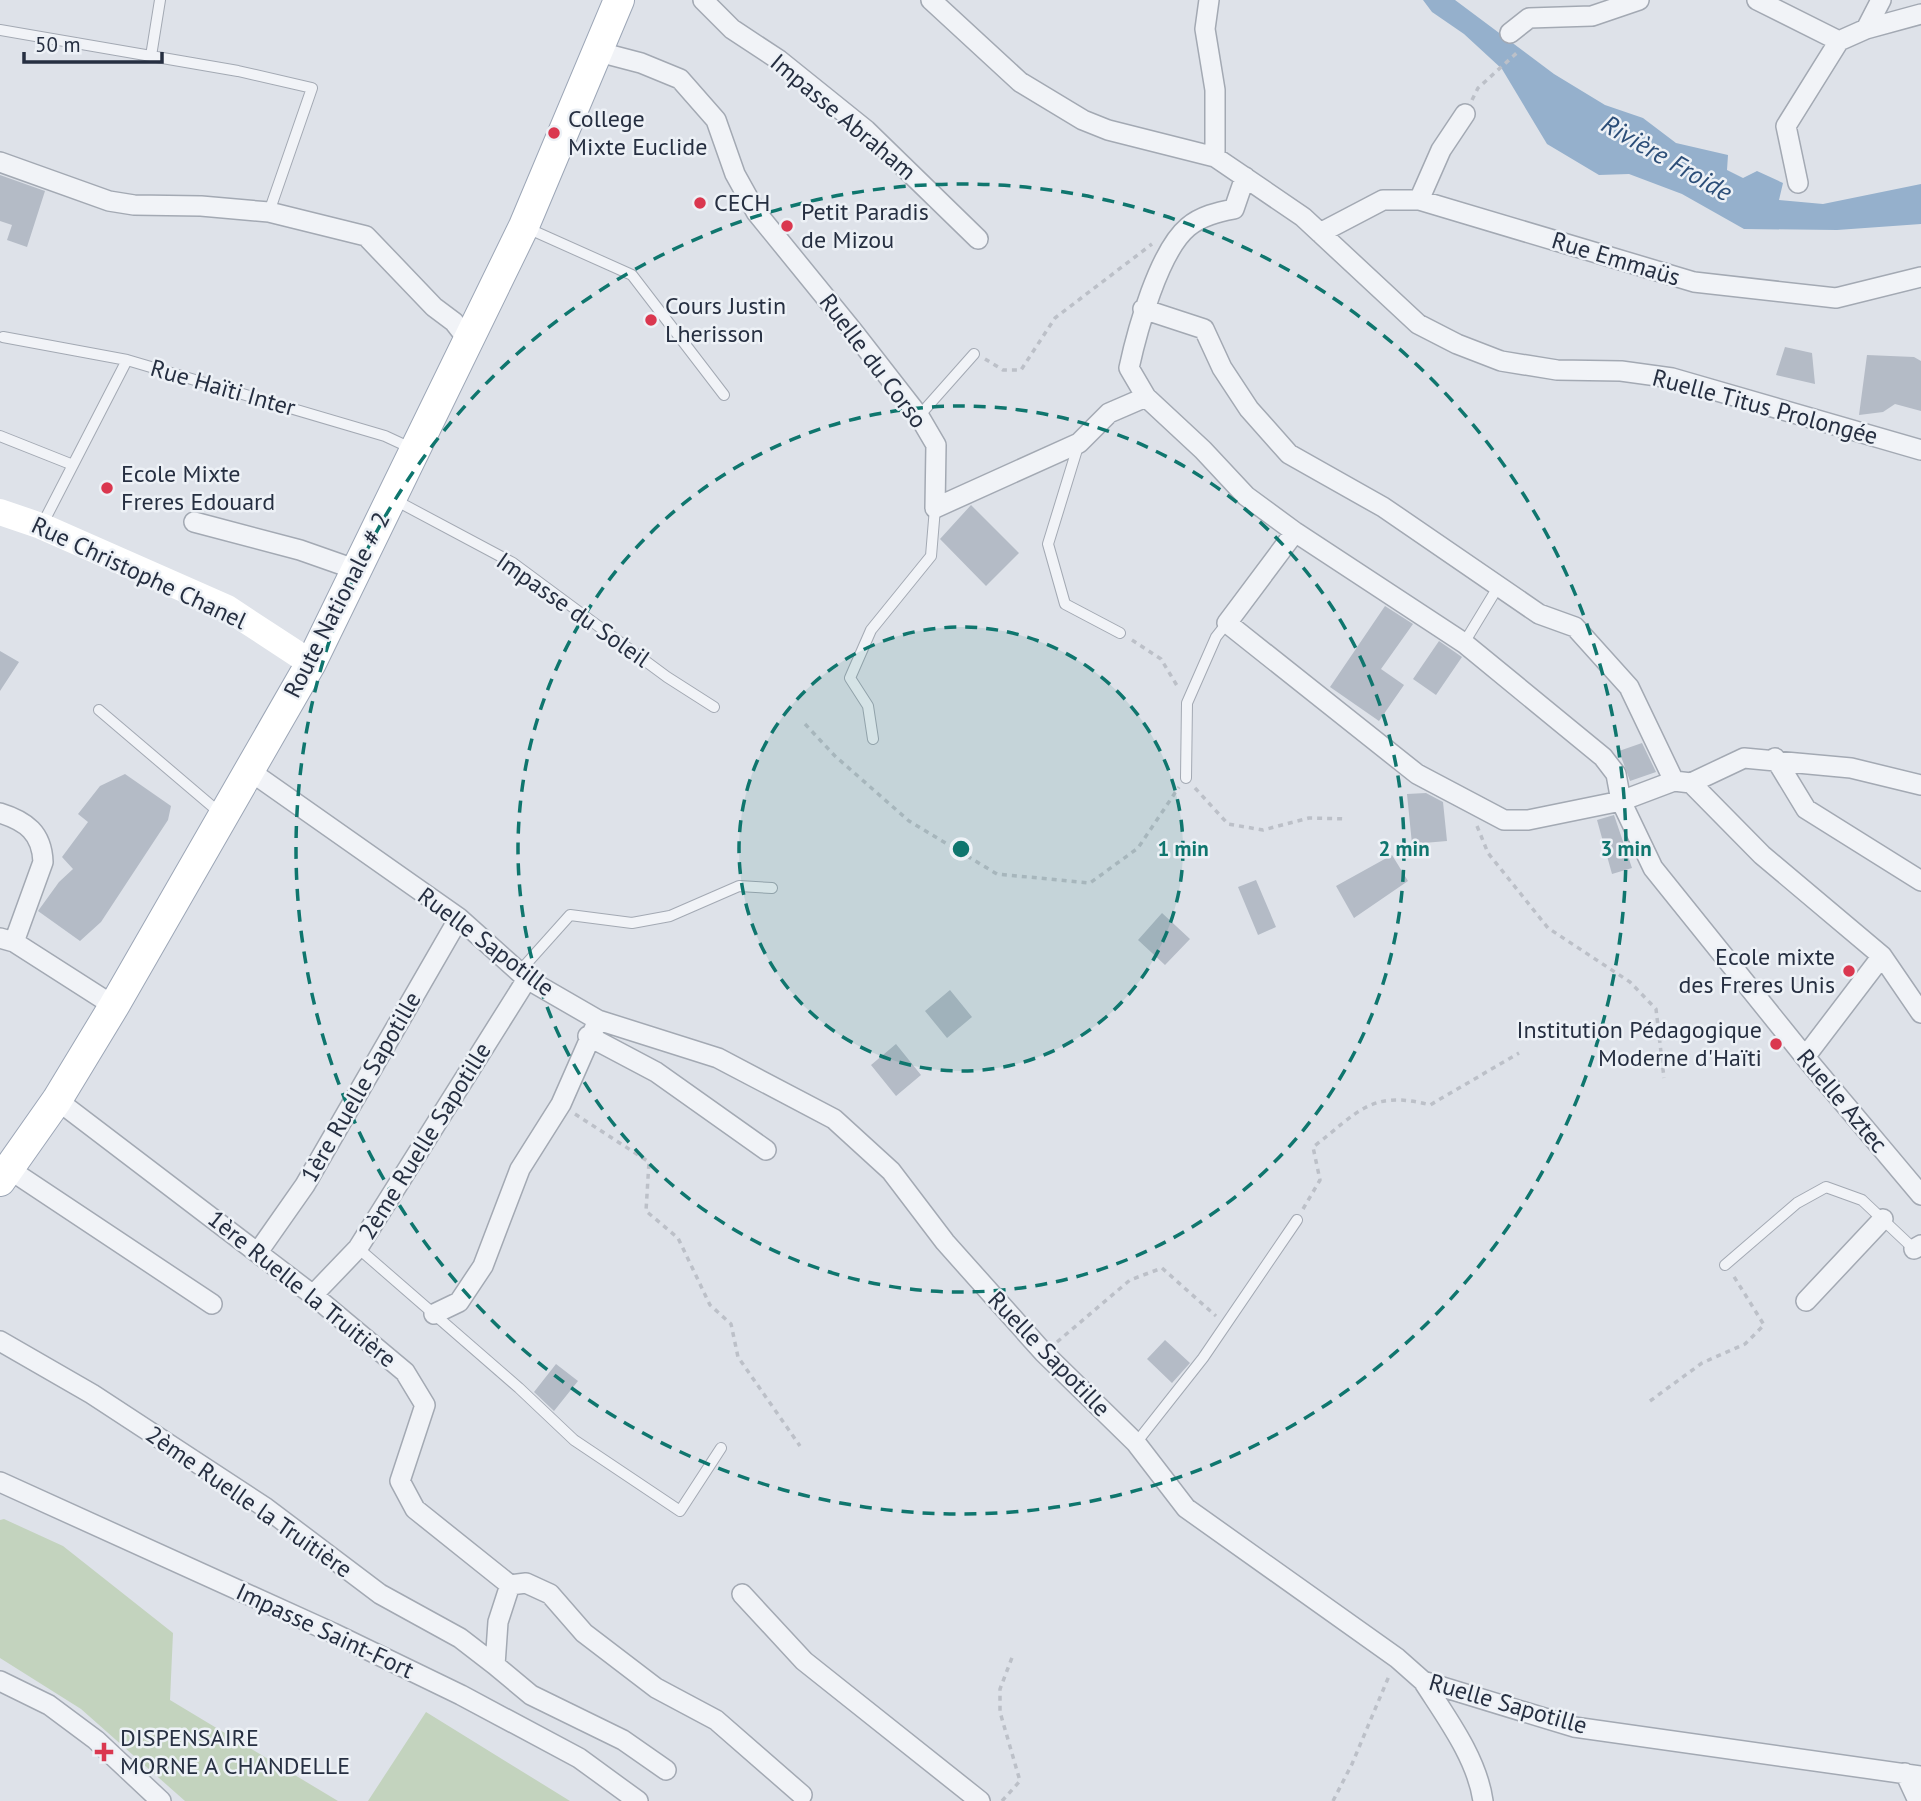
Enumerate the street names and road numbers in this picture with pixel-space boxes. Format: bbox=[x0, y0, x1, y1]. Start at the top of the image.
street label: Impasse Abraham bbox=[764, 47, 923, 187]
street label: Rue Emmaüs bbox=[1548, 224, 1684, 293]
street label: Ruelle du Corso bbox=[813, 287, 934, 434]
street label: Rue Haïti Inter bbox=[147, 352, 299, 423]
street label: Ruelle Titus Prolongée bbox=[1649, 362, 1881, 452]
street label: Route Nationale # 2 bbox=[276, 507, 397, 703]
street label: Rue Christophe Chanel bbox=[27, 509, 252, 636]
street label: Impasse du Soleil bbox=[490, 545, 656, 674]
street label: Ruelle Sapotille bbox=[412, 880, 561, 1003]
street label: 1ère Ruelle Sapotille bbox=[293, 986, 428, 1188]
street label: 2ème Ruelle Sapotille bbox=[351, 1037, 498, 1245]
street label: Ruelle Aztec bbox=[1790, 1042, 1895, 1159]
street label: 1ère Ruelle la Truitière bbox=[202, 1203, 403, 1374]
street label: Ruelle Sapotille bbox=[982, 1284, 1117, 1423]
street label: 2ème Ruelle la Truitière bbox=[140, 1419, 359, 1585]
street label: Impasse Saint-Fort bbox=[231, 1576, 419, 1685]
street label: Ruelle Sapotille bbox=[1425, 1666, 1591, 1741]

